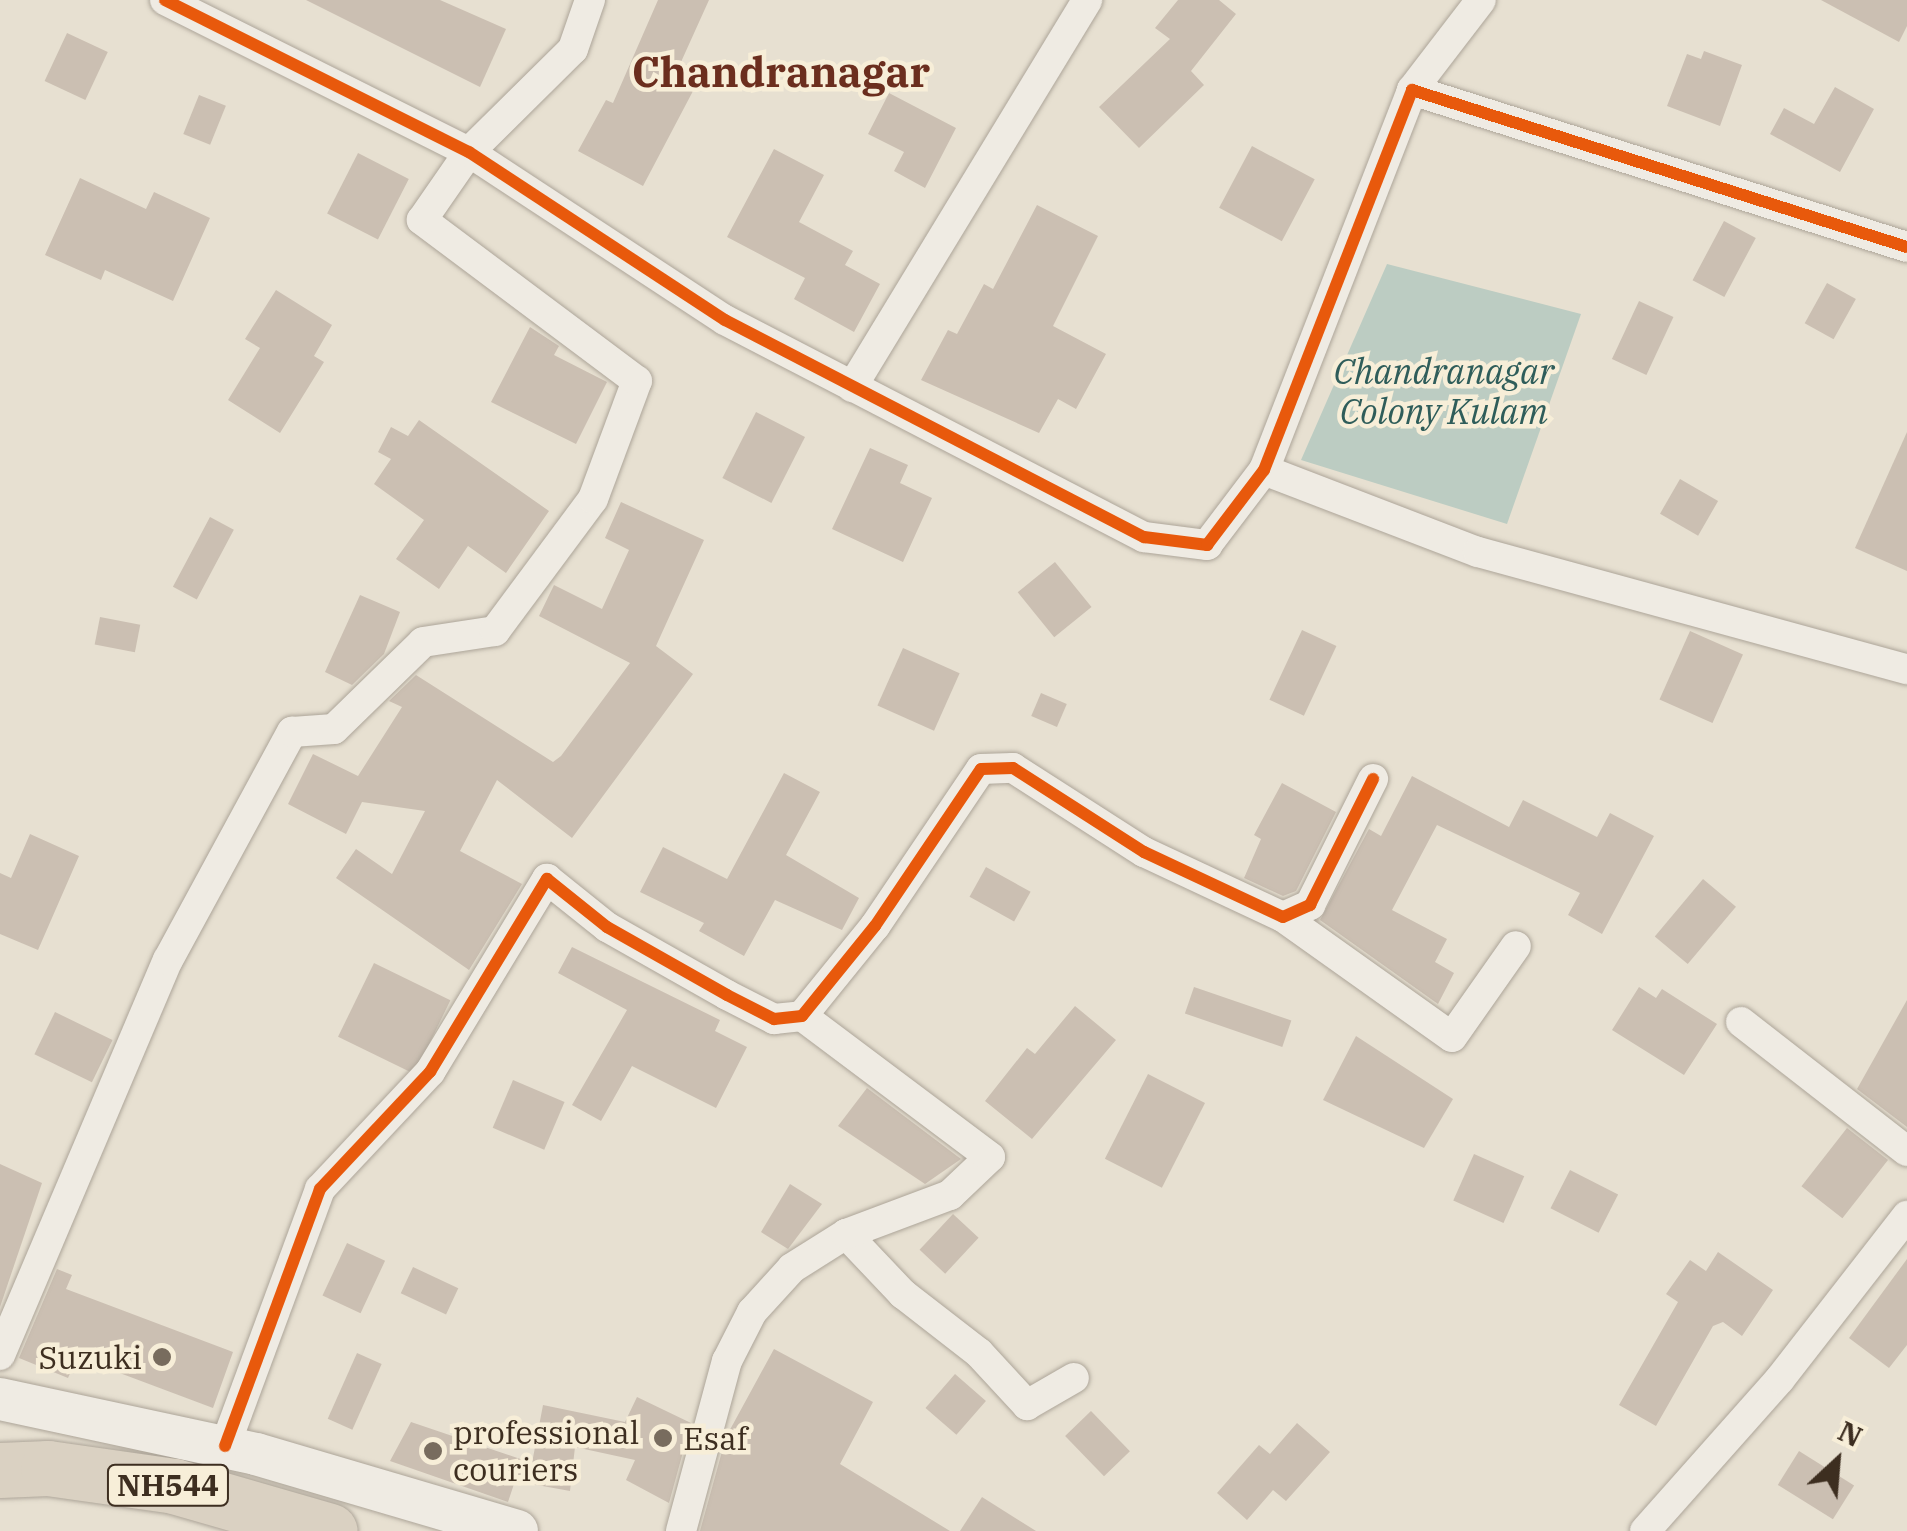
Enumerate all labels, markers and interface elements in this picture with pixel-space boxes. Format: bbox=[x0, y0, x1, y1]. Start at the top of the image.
district label: Chandranagar bbox=[632, 47, 930, 97]
water label: Chandranagar Colony Kulam bbox=[1334, 350, 1554, 432]
place label: Suzuki bbox=[39, 1338, 142, 1376]
marker: Suzuki bbox=[151, 1346, 173, 1368]
north arrow bbox=[1787, 1411, 1887, 1511]
text: N bbox=[1832, 1412, 1868, 1455]
place label: professional couriers bbox=[453, 1414, 639, 1489]
place label: Esaf bbox=[683, 1419, 747, 1457]
marker: Esaf bbox=[652, 1427, 674, 1449]
marker: professional couriers bbox=[422, 1440, 444, 1462]
road number: NH544 bbox=[106, 1460, 230, 1510]

